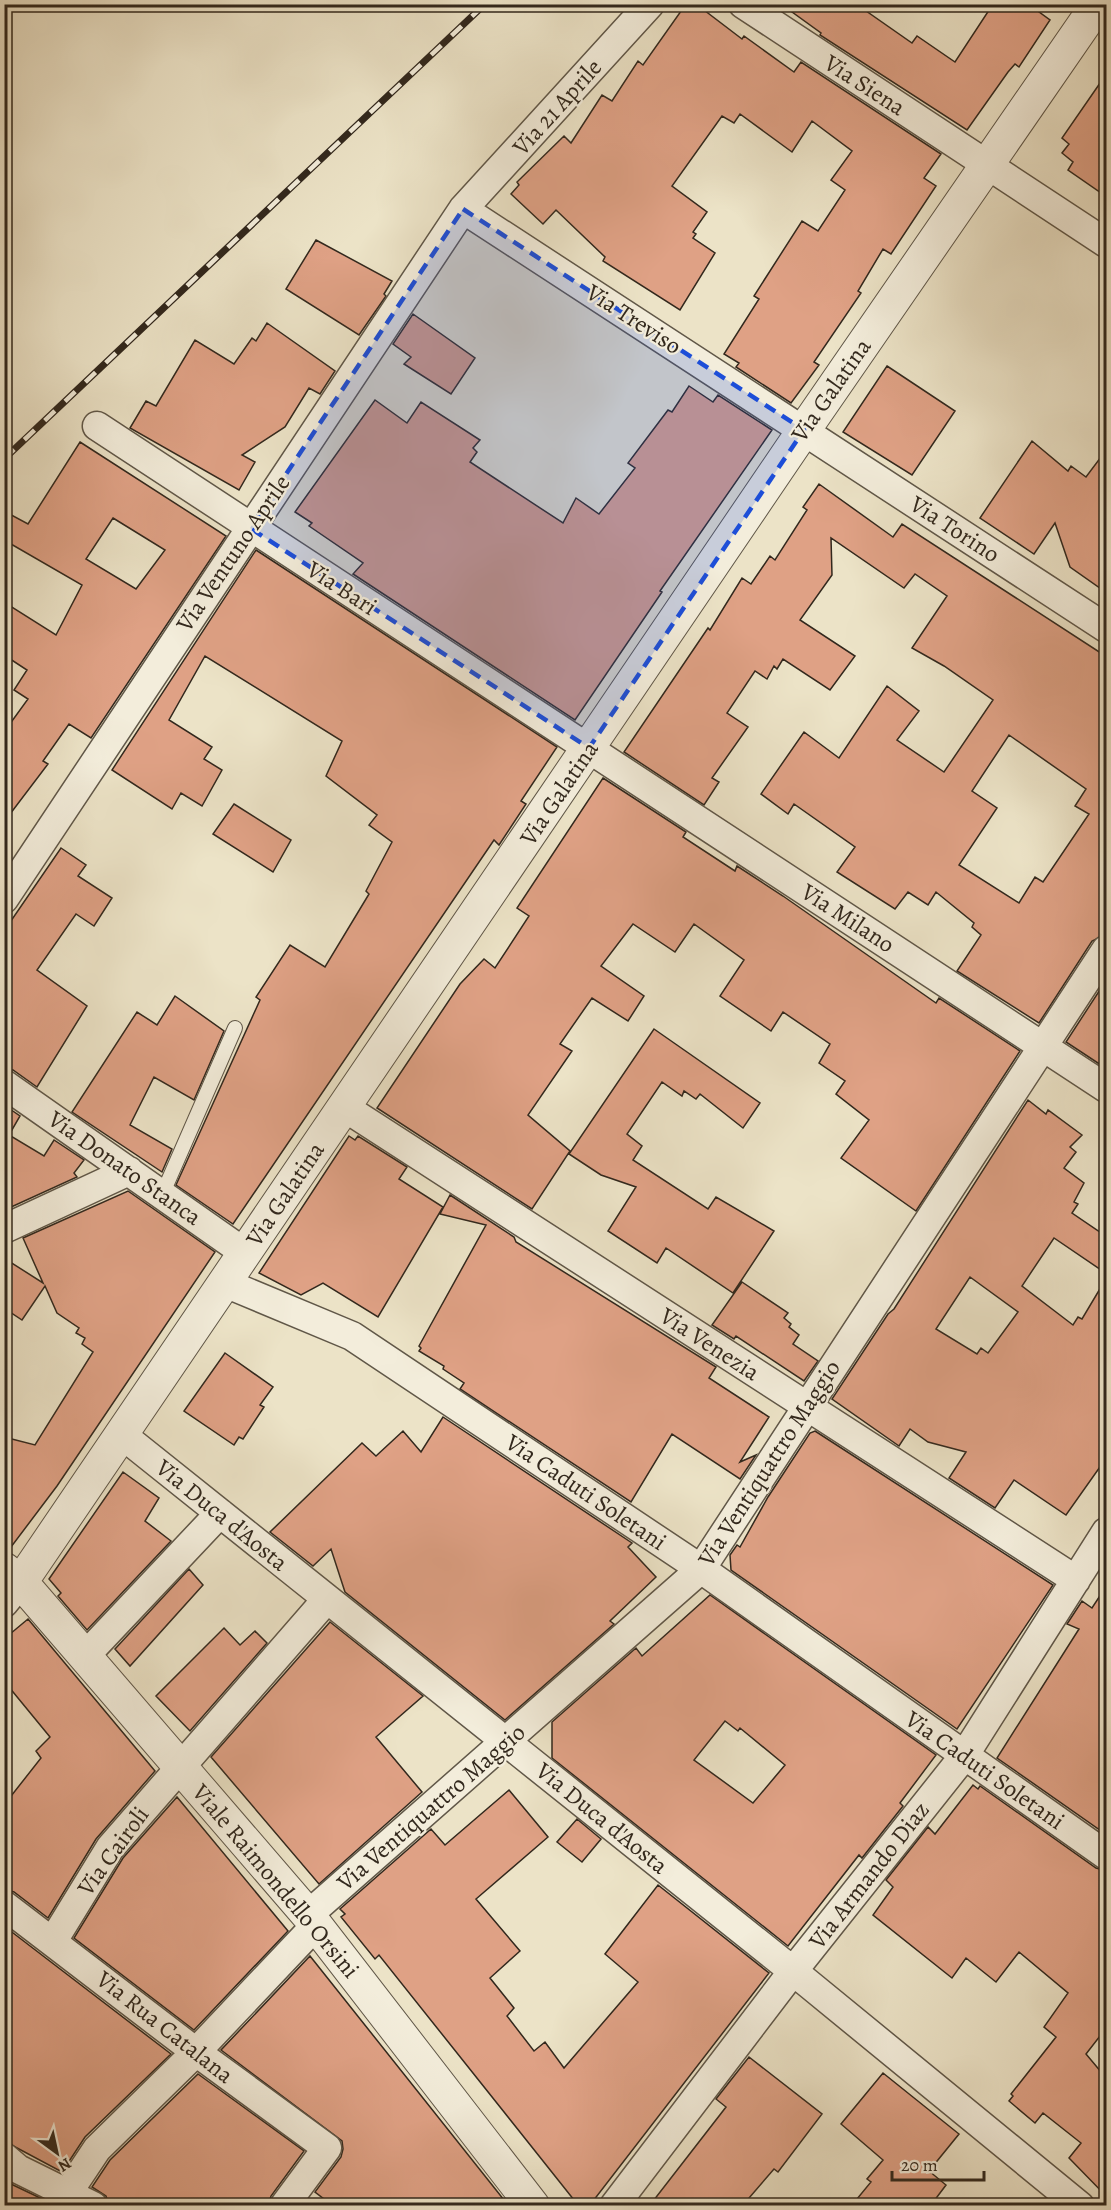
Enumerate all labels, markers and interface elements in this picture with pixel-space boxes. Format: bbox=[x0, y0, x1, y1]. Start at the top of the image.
street label: Via Siena bbox=[817, 46, 912, 124]
street label: Via 21 Aprile bbox=[504, 52, 609, 163]
street label: Via Treviso bbox=[579, 276, 688, 362]
street label: Via Galatina bbox=[783, 331, 879, 449]
street label: Via Ventuno Aprile bbox=[168, 468, 297, 638]
street label: Via Torino bbox=[903, 488, 1006, 570]
street label: Via Bari bbox=[300, 553, 383, 623]
street label: Via Galatina bbox=[512, 734, 606, 852]
street label: Via Milano bbox=[794, 875, 901, 960]
street label: Via Donato Stanca bbox=[41, 1103, 209, 1233]
street label: Via Galatina bbox=[238, 1135, 332, 1253]
street label: Via Venezia bbox=[653, 1299, 767, 1389]
street label: Via Ventiquattro Maggio bbox=[690, 1354, 848, 1573]
street label: Via Caduti Soletani bbox=[498, 1426, 673, 1558]
street label: Via Duca d'Aosta bbox=[149, 1451, 295, 1579]
street label: Via Caduti Soletani bbox=[898, 1702, 1071, 1837]
street label: Via Ventiquattro Maggio bbox=[329, 1716, 532, 1898]
street label: Via Duca d'Aosta bbox=[529, 1754, 675, 1882]
street label: Viale Raimondello Orsini bbox=[185, 1776, 367, 1985]
street label: Via Armando Diaz bbox=[801, 1795, 937, 1956]
street label: Via Cairoli bbox=[69, 1800, 156, 1903]
street label: Via Rua Catalana bbox=[89, 1963, 241, 2091]
north arrow bbox=[27, 2123, 87, 2183]
scale bar bbox=[892, 2144, 984, 2182]
text: N bbox=[53, 2152, 76, 2177]
text: 20 m bbox=[901, 2153, 938, 2177]

